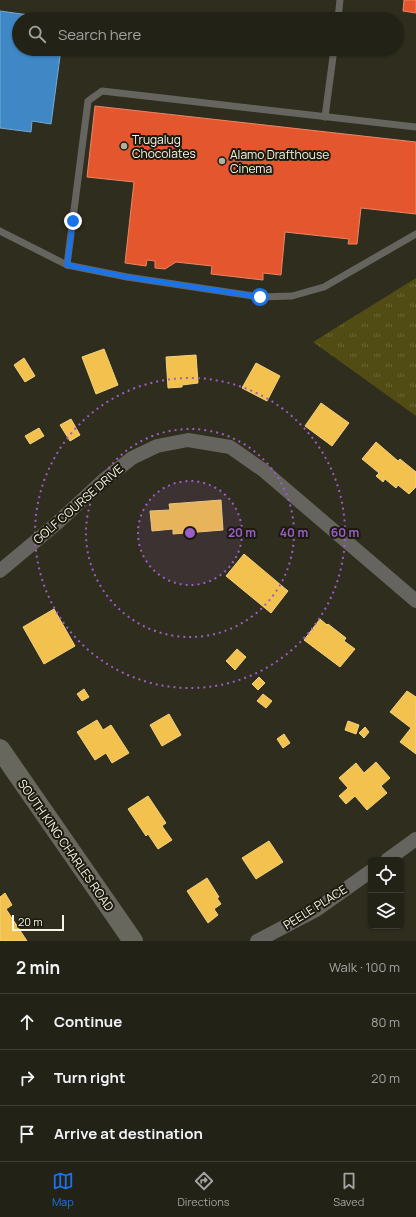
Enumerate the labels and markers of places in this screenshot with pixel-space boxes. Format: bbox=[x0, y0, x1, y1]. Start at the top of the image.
place label: Trugalug Chocolates bbox=[132, 131, 196, 162]
marker: Trugalug Chocolates bbox=[119, 141, 129, 151]
place label: Alamo Drafthouse Cinema bbox=[230, 146, 329, 177]
marker: Alamo Drafthouse Cinema bbox=[217, 156, 227, 166]
centre of rings bbox=[183, 526, 197, 540]

